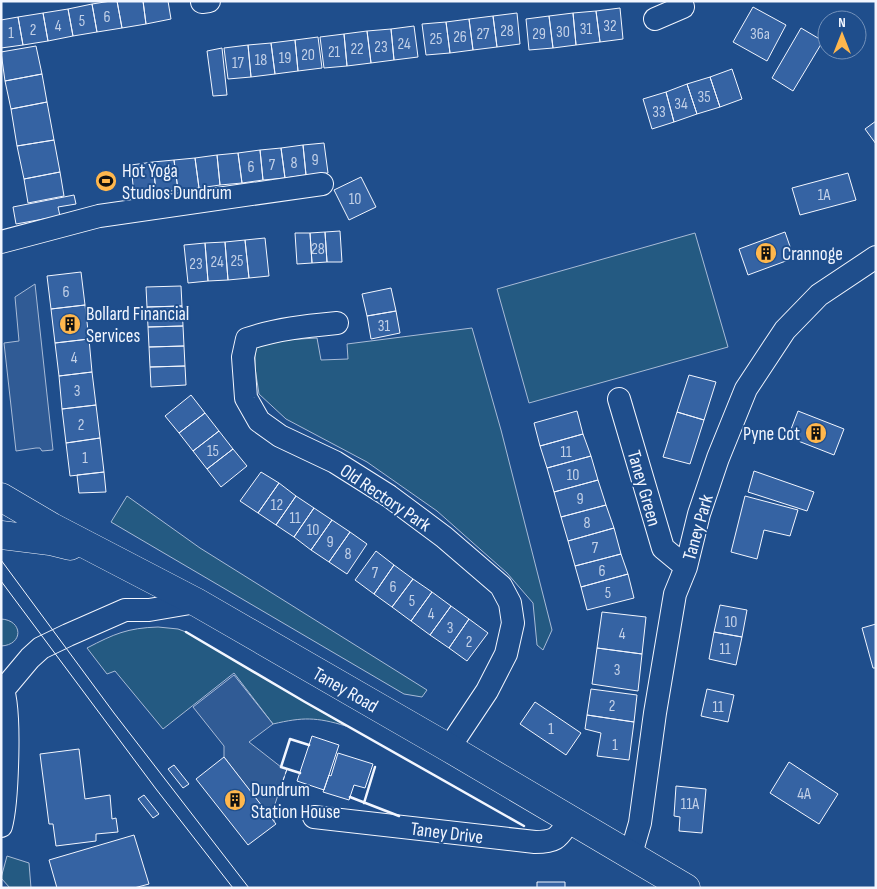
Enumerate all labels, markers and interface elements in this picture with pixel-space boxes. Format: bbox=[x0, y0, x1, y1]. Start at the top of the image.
house number: 6 bbox=[103, 8, 111, 27]
north arrow bbox=[817, 10, 867, 60]
house number: 5 bbox=[79, 12, 85, 31]
text: N bbox=[838, 14, 846, 31]
house number: 4 bbox=[55, 17, 62, 36]
house number: 32 bbox=[603, 17, 617, 36]
house number: 31 bbox=[580, 20, 593, 39]
house number: 2 bbox=[30, 21, 36, 40]
house number: 28 bbox=[500, 22, 514, 41]
house number: 30 bbox=[556, 23, 570, 42]
house number: 1 bbox=[8, 24, 14, 43]
house number: 27 bbox=[476, 25, 490, 44]
house number: 29 bbox=[532, 25, 546, 44]
house number: 36a bbox=[750, 25, 770, 44]
house number: 26 bbox=[453, 28, 467, 47]
house number: 25 bbox=[429, 30, 443, 49]
house number: 24 bbox=[397, 35, 411, 54]
house number: 23 bbox=[374, 38, 388, 57]
house number: 22 bbox=[350, 40, 364, 59]
house number: 21 bbox=[328, 43, 341, 62]
house number: 20 bbox=[301, 46, 315, 65]
house number: 19 bbox=[279, 49, 291, 68]
house number: 18 bbox=[255, 51, 267, 70]
house number: 17 bbox=[232, 54, 245, 73]
house number: 35 bbox=[697, 88, 711, 107]
house number: 34 bbox=[674, 95, 688, 114]
house number: 33 bbox=[652, 103, 666, 122]
house number: 9 bbox=[311, 151, 319, 170]
house number: 8 bbox=[290, 154, 298, 173]
house number: 7 bbox=[269, 156, 276, 175]
house number: 6 bbox=[247, 158, 255, 177]
place label: Hot Yoga Studios Dundrum bbox=[122, 160, 232, 205]
sports icon: Hot Yoga Studios Dundrum bbox=[94, 169, 118, 193]
house number: 1A bbox=[818, 186, 830, 205]
house number: 10 bbox=[349, 190, 361, 209]
house number: 28 bbox=[311, 240, 325, 259]
building icon: Crannoge bbox=[754, 241, 778, 265]
place label: Crannoge bbox=[782, 243, 843, 266]
house number: 25 bbox=[230, 252, 244, 271]
house number: 24 bbox=[210, 253, 224, 272]
house number: 23 bbox=[189, 255, 203, 274]
house number: 6 bbox=[62, 283, 70, 302]
place label: Bollard Financial Services bbox=[86, 303, 189, 348]
building icon: Bollard Financial Services bbox=[58, 312, 82, 336]
house number: 31 bbox=[378, 317, 391, 336]
house number: 4 bbox=[71, 349, 78, 368]
house number: 3 bbox=[74, 382, 80, 401]
house number: 2 bbox=[78, 416, 84, 435]
building icon: Pyne Cot bbox=[804, 421, 828, 445]
place label: Pyne Cot bbox=[743, 423, 800, 446]
house number: 15 bbox=[207, 442, 219, 461]
house number: 11 bbox=[560, 443, 572, 462]
street label: Taney Green bbox=[622, 448, 665, 529]
house number: 1 bbox=[82, 449, 88, 468]
street label: Old Rectory Park bbox=[335, 459, 436, 537]
house number: 10 bbox=[567, 466, 579, 485]
house number: 9 bbox=[576, 490, 584, 509]
street label: Taney Park bbox=[678, 491, 719, 563]
house number: 12 bbox=[271, 496, 283, 515]
house number: 11 bbox=[289, 509, 301, 528]
house number: 8 bbox=[583, 514, 591, 533]
house number: 10 bbox=[307, 521, 319, 540]
house number: 9 bbox=[326, 533, 334, 552]
house number: 7 bbox=[592, 539, 599, 558]
house number: 8 bbox=[344, 545, 352, 564]
house number: 6 bbox=[598, 562, 606, 581]
house number: 7 bbox=[372, 564, 379, 583]
house number: 6 bbox=[389, 578, 397, 597]
house number: 5 bbox=[605, 584, 611, 603]
house number: 5 bbox=[409, 592, 415, 611]
house number: 4 bbox=[428, 605, 435, 624]
house number: 10 bbox=[725, 613, 737, 632]
house number: 3 bbox=[447, 619, 453, 638]
house number: 4 bbox=[619, 625, 626, 644]
house number: 2 bbox=[466, 633, 472, 652]
house number: 11 bbox=[719, 640, 731, 659]
house number: 3 bbox=[614, 661, 620, 680]
street label: Taney Road bbox=[309, 662, 382, 718]
house number: 2 bbox=[609, 697, 615, 716]
house number: 11 bbox=[712, 698, 724, 717]
house number: 1 bbox=[548, 720, 554, 739]
house number: 1 bbox=[612, 736, 618, 755]
place label: Dundrum Station House bbox=[251, 779, 340, 824]
house number: 4A bbox=[797, 785, 811, 804]
building icon: Dundrum Station House bbox=[223, 788, 247, 812]
house number: 11A bbox=[681, 795, 699, 814]
street label: Taney Drive bbox=[409, 818, 484, 849]

